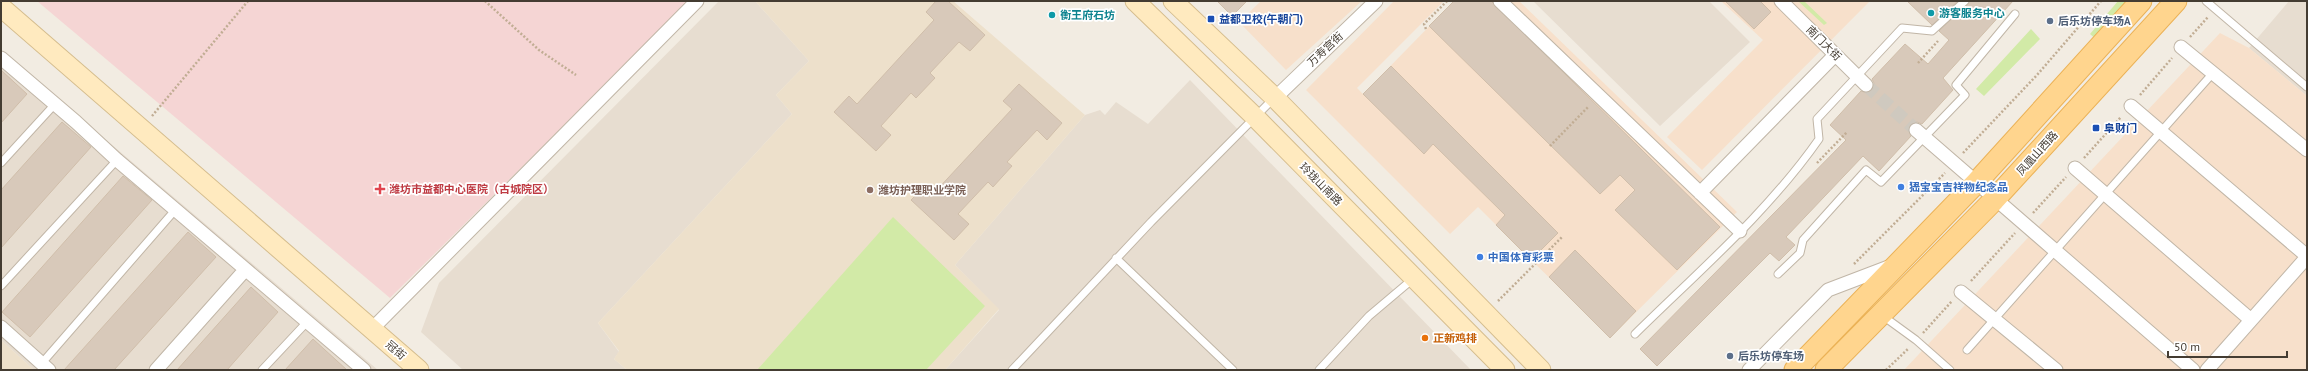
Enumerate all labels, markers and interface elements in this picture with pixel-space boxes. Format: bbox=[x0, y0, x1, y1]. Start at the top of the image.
place label: 游客服务中心 bbox=[1939, 6, 2005, 20]
place label: 衡王府石坊 bbox=[1060, 8, 1115, 22]
marker: 游客服务中心 bbox=[1926, 8, 1936, 18]
marker: 衡王府石坊 bbox=[1047, 10, 1057, 20]
place label: 益都卫校(午朝门) bbox=[1219, 12, 1303, 26]
marker: 益都卫校(午朝门) bbox=[1206, 14, 1216, 24]
place label: 后乐坊停车场A bbox=[2058, 14, 2131, 28]
marker: 后乐坊停车场A bbox=[2045, 16, 2055, 26]
street label: 南门大街 bbox=[1803, 22, 1845, 64]
street label: 万寿宫街 bbox=[1304, 29, 1346, 69]
place label: 阜财门 bbox=[2104, 121, 2137, 135]
marker: 阜财门 bbox=[2091, 123, 2101, 133]
street label: 凤凰山西路 bbox=[2013, 128, 2061, 178]
street label: 玲珑山南路 bbox=[1297, 160, 1345, 208]
place label: 峱宝宝吉祥物纪念品 bbox=[1909, 180, 2008, 194]
place label: 潍坊市益都中心医院（古城院区） bbox=[389, 182, 554, 196]
marker: 峱宝宝吉祥物纪念品 bbox=[1896, 182, 1906, 192]
marker: 潍坊市益都中心医院（古城院区） bbox=[374, 183, 386, 195]
place label: 潍坊护理职业学院 bbox=[878, 183, 966, 197]
marker: 潍坊护理职业学院 bbox=[865, 185, 875, 195]
place label: 中国体育彩票 bbox=[1488, 250, 1554, 264]
marker: 中国体育彩票 bbox=[1475, 252, 1485, 262]
place label: 正新鸡排 bbox=[1433, 331, 1477, 345]
marker: 正新鸡排 bbox=[1420, 333, 1430, 343]
scale bar bbox=[2168, 333, 2287, 359]
street label: 冠街 bbox=[383, 338, 409, 362]
text: 50 m bbox=[2174, 339, 2200, 354]
place label: 后乐坊停车场 bbox=[1738, 349, 1804, 363]
marker: 后乐坊停车场 bbox=[1725, 351, 1735, 361]

